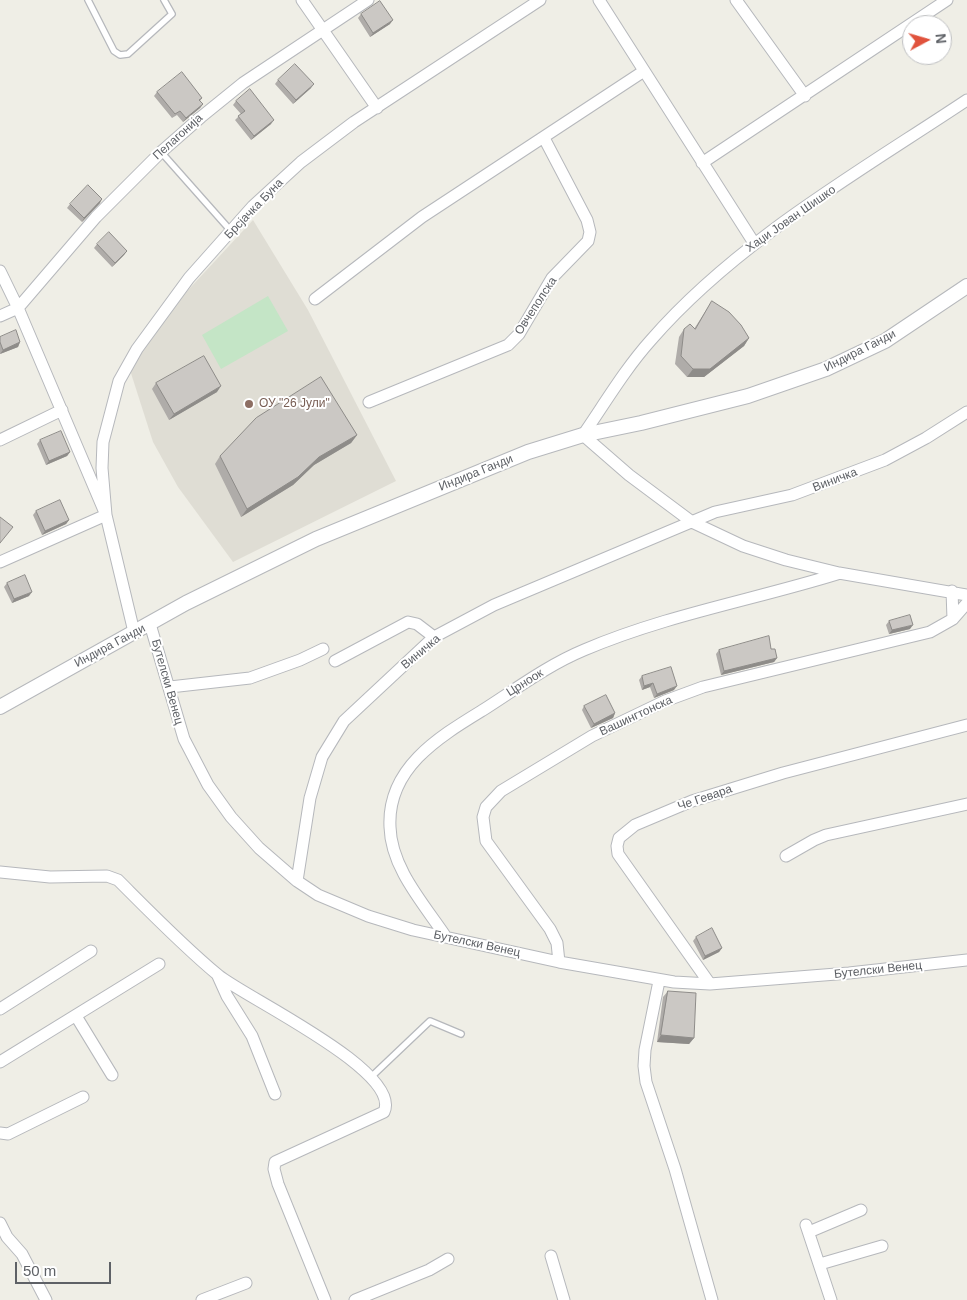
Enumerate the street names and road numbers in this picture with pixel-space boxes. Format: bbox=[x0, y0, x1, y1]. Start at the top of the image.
street label: Пелагонија bbox=[150, 111, 206, 163]
street label: Брсјачка Буна bbox=[222, 176, 286, 242]
street label: Хаџи Јован Шишко bbox=[743, 183, 839, 255]
street label: Овчеполска bbox=[512, 274, 560, 338]
street label: Индира Ганди bbox=[822, 327, 898, 375]
street label: Индира Ганди bbox=[437, 452, 515, 494]
street label: Виничка bbox=[811, 465, 859, 495]
street label: Индира Ганди bbox=[72, 621, 148, 671]
street label: Виничка bbox=[399, 632, 443, 672]
street label: Бутелски Венец bbox=[148, 638, 186, 726]
street label: Црноок bbox=[504, 666, 546, 700]
street label: Вашингтонска bbox=[597, 693, 675, 739]
street label: Че Гевара bbox=[676, 782, 734, 814]
street label: Бутелски Венец bbox=[432, 928, 522, 960]
street label: Бутелски Венец bbox=[833, 958, 923, 982]

